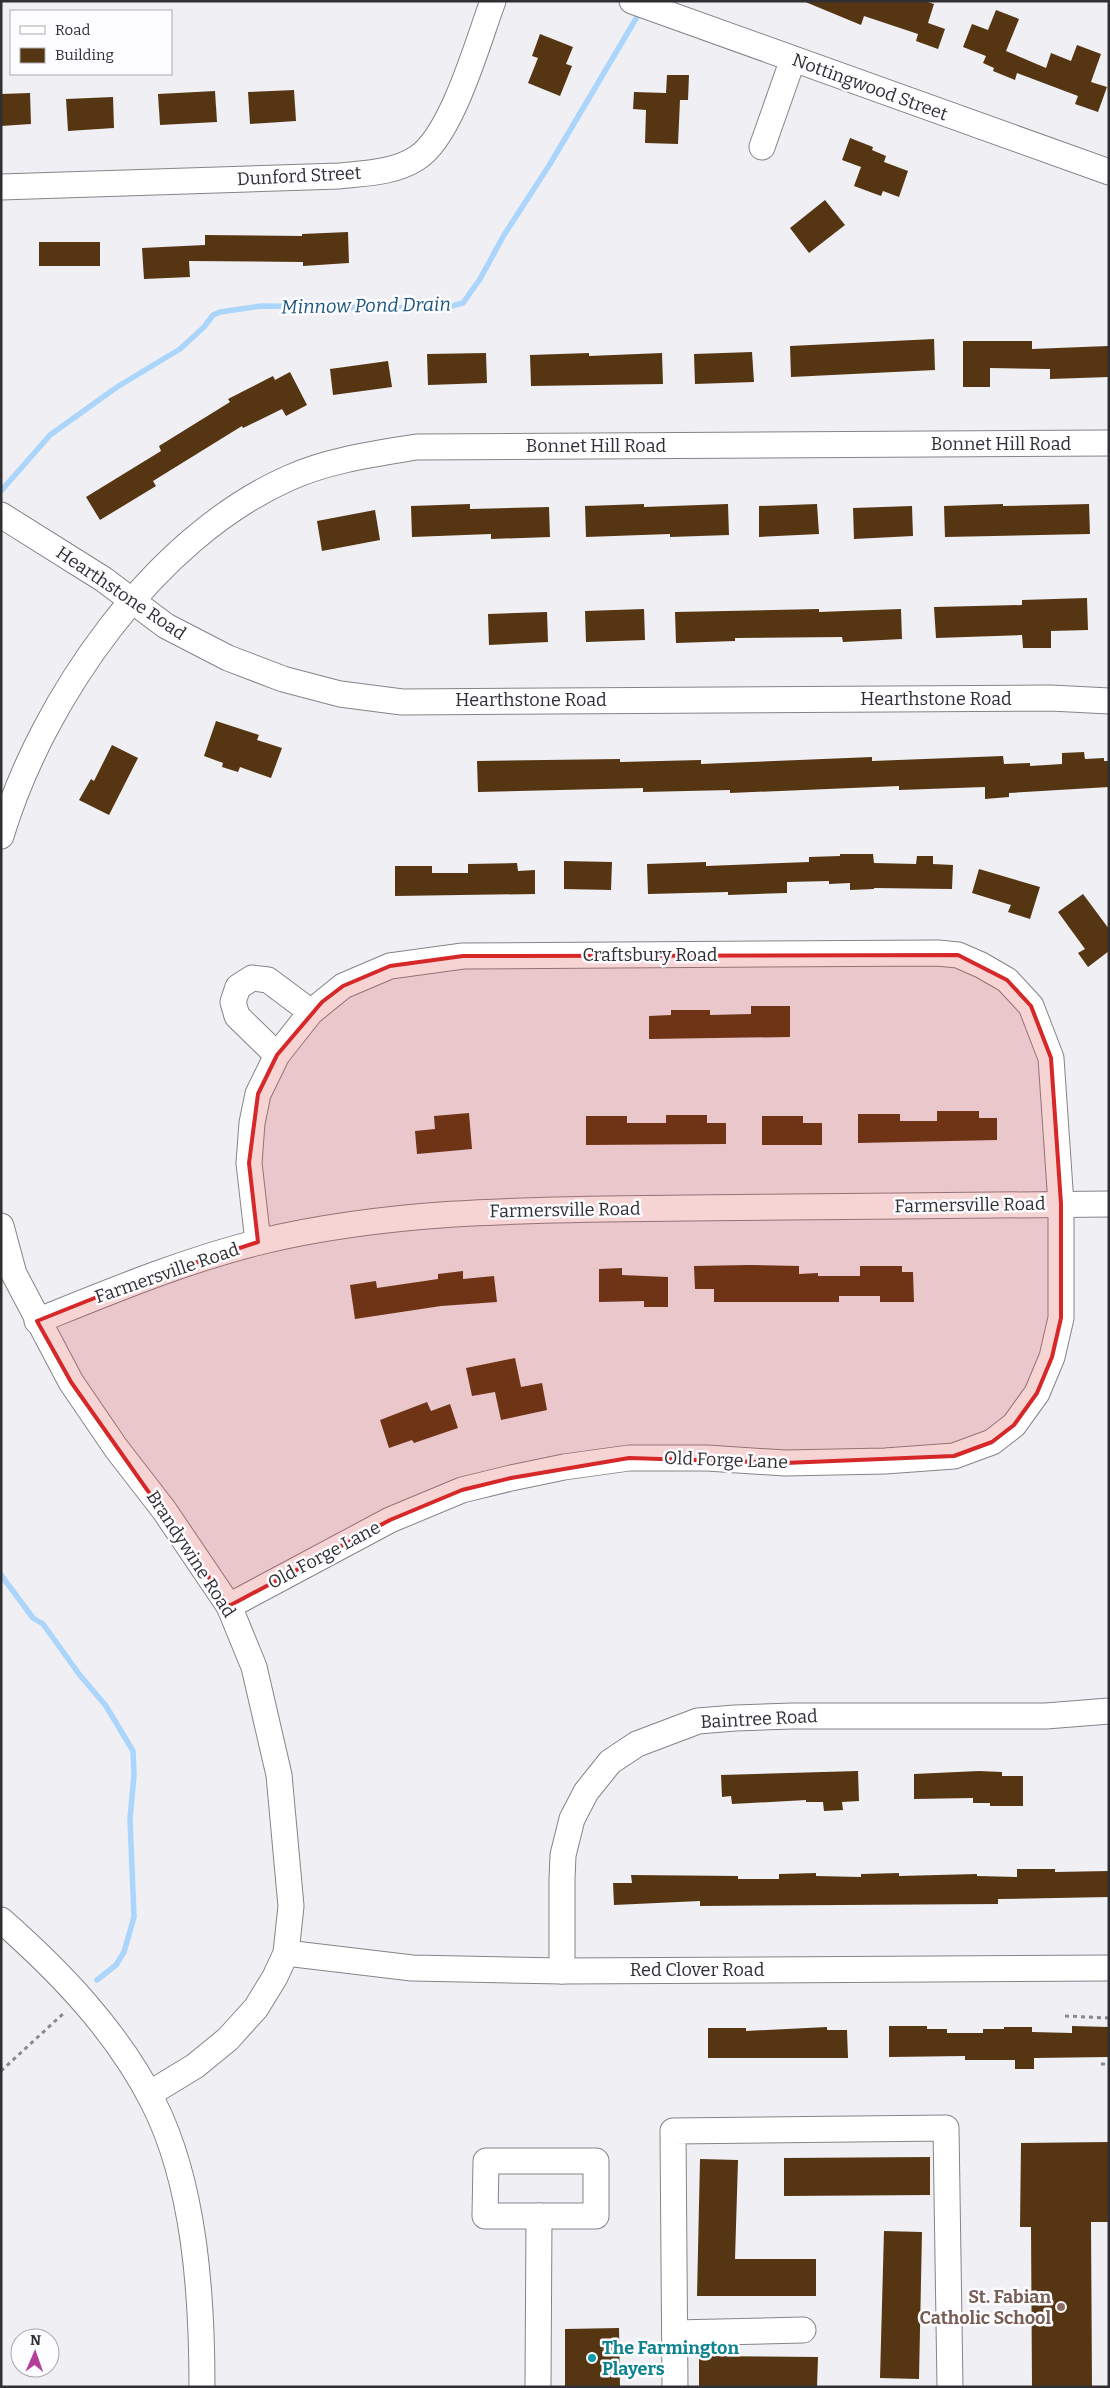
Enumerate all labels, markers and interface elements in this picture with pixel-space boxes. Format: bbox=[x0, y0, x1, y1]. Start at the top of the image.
legend bbox=[10, 10, 172, 75]
text: Road bbox=[55, 21, 90, 39]
text: Building bbox=[55, 46, 114, 64]
street label: Nottingwood Street bbox=[789, 49, 951, 126]
street label: Dunford Street bbox=[236, 162, 362, 190]
water label: Minnow Pond Drain bbox=[281, 293, 451, 318]
street label: Bonnet Hill Road bbox=[931, 433, 1072, 455]
street label: Bonnet Hill Road bbox=[526, 435, 667, 457]
street label: Hearthstone Road bbox=[52, 541, 190, 645]
street label: Hearthstone Road bbox=[860, 688, 1012, 710]
street label: Hearthstone Road bbox=[455, 689, 607, 711]
street label: Craftsbury Road bbox=[583, 944, 718, 966]
street label: Farmersville Road bbox=[894, 1193, 1046, 1217]
street label: Farmersville Road bbox=[489, 1198, 641, 1222]
street label: Farmersville Road bbox=[92, 1238, 242, 1308]
street label: Old Forge Lane bbox=[664, 1447, 788, 1473]
street label: Brandywine Road bbox=[142, 1486, 240, 1622]
street label: Old Forge Lane bbox=[264, 1516, 384, 1594]
street label: Baintree Road bbox=[700, 1705, 819, 1733]
street label: Red Clover Road bbox=[630, 1959, 765, 1981]
place label: St. Fabian Catholic School bbox=[920, 2286, 1051, 2329]
marker: St. Fabian Catholic School bbox=[1055, 2301, 1067, 2313]
north arrow bbox=[10, 2328, 60, 2378]
text: N bbox=[30, 2332, 41, 2349]
place label: The Farmington Players bbox=[602, 2337, 739, 2380]
marker: The Farmington Players bbox=[586, 2352, 598, 2364]

